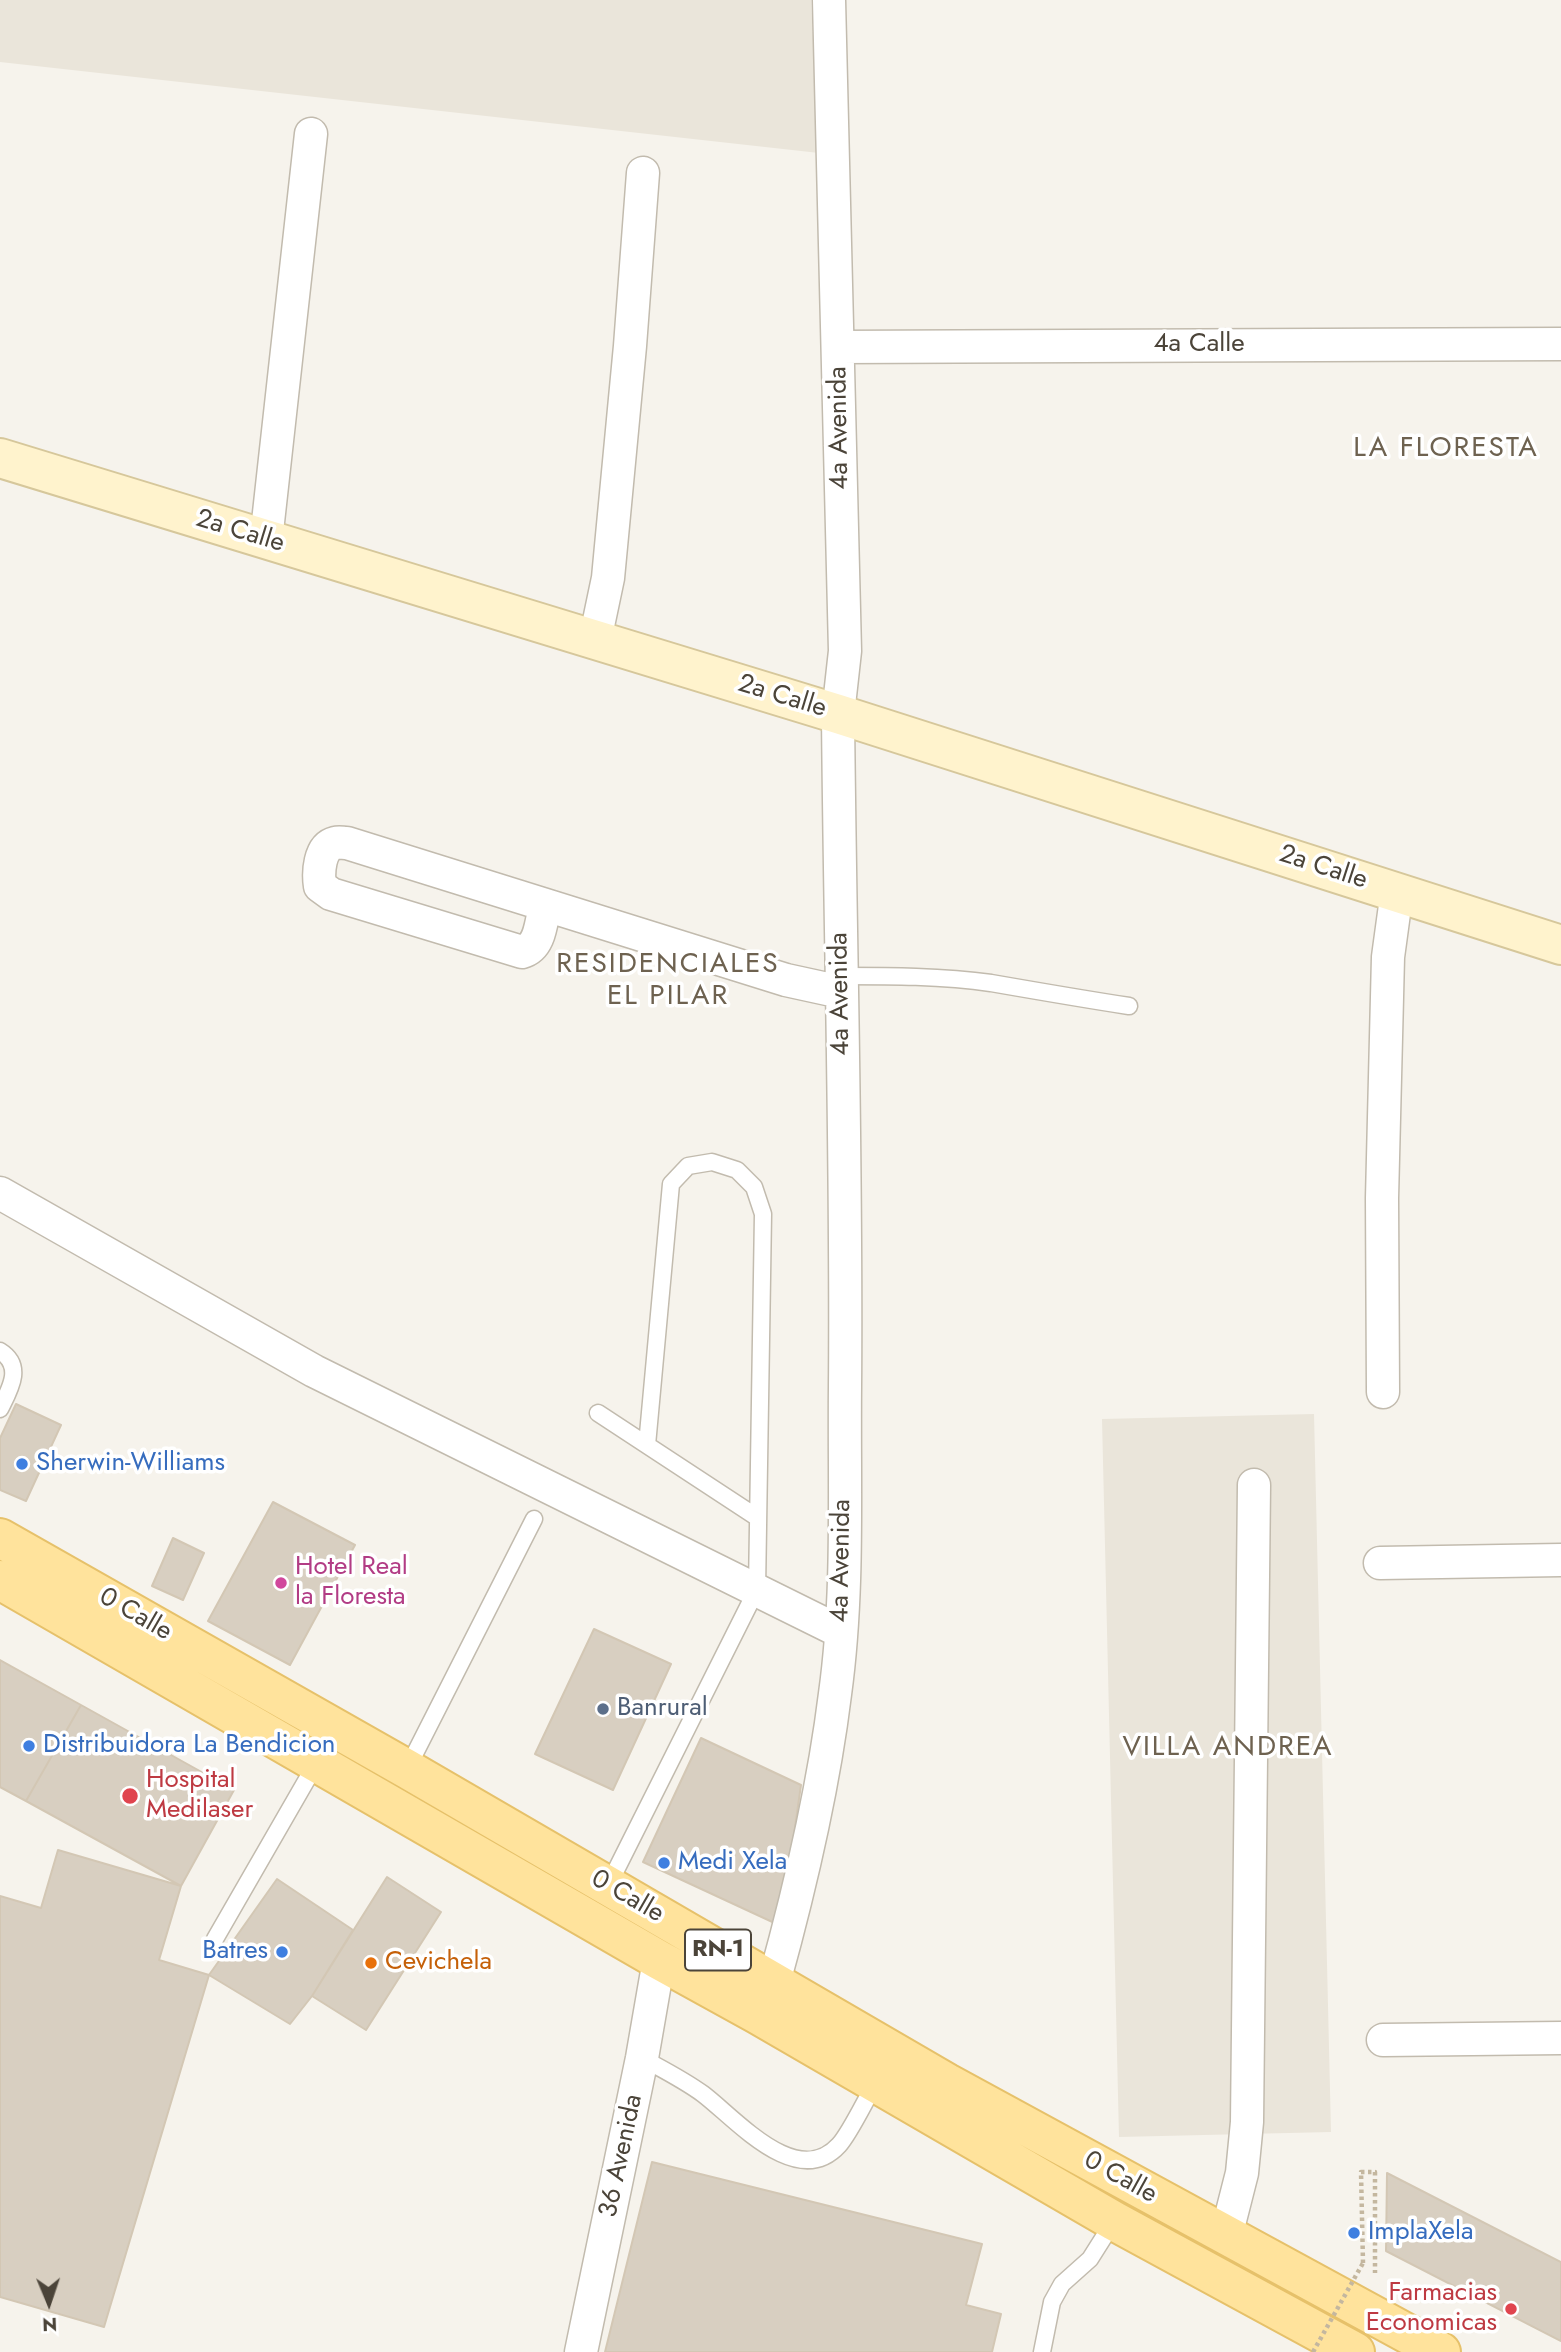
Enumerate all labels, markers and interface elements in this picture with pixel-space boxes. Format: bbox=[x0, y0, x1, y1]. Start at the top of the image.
street label: 4a Calle bbox=[1153, 329, 1245, 361]
street label: 4a Avenida bbox=[823, 366, 857, 490]
district label: LA FLORESTA bbox=[1355, 432, 1537, 466]
street label: 2a Calle bbox=[192, 504, 288, 560]
street label: 2a Calle bbox=[734, 669, 830, 725]
street label: 2a Calle bbox=[1275, 839, 1371, 897]
street label: 4a Avenida bbox=[824, 932, 858, 1056]
district label: RESIDENCIALES EL PILAR bbox=[558, 948, 778, 1014]
place label: Sherwin-Williams bbox=[36, 1448, 225, 1480]
marker: Sherwin-Williams bbox=[14, 1456, 30, 1472]
street label: 4a Avenida bbox=[825, 1499, 859, 1623]
place label: Hotel Real la Floresta bbox=[295, 1552, 408, 1614]
marker: Hotel Real la Floresta bbox=[273, 1575, 289, 1591]
street label: 0 Calle bbox=[93, 1582, 177, 1648]
place label: Banrural bbox=[617, 1693, 708, 1725]
marker: Banrural bbox=[595, 1701, 611, 1717]
place label: Distribuidora La Bendicion bbox=[43, 1730, 335, 1762]
district label: VILLA ANDREA bbox=[1124, 1731, 1332, 1765]
marker: Distribuidora La Bendicion bbox=[21, 1738, 37, 1754]
place label: Hospital Medilaser bbox=[146, 1765, 253, 1826]
marker: Hospital Medilaser bbox=[120, 1786, 140, 1806]
place label: Medi Xela bbox=[678, 1847, 787, 1879]
marker: Medi Xela bbox=[656, 1855, 672, 1871]
street label: 0 Calle bbox=[585, 1864, 669, 1930]
road number: RN-1 bbox=[685, 1929, 751, 1970]
place label: Batres bbox=[202, 1936, 268, 1968]
marker: Batres bbox=[274, 1944, 290, 1960]
place label: Cevichela bbox=[385, 1947, 492, 1979]
marker: Cevichela bbox=[363, 1955, 379, 1971]
street label: 36 Avenida bbox=[594, 2092, 650, 2220]
street label: 0 Calle bbox=[1078, 2145, 1162, 2211]
place label: ImplaXela bbox=[1368, 2217, 1473, 2249]
marker: ImplaXela bbox=[1346, 2225, 1362, 2241]
north arrow bbox=[14, 2268, 84, 2338]
place label: Farmacias Economicas bbox=[1366, 2278, 1497, 2340]
marker: Farmacias Economicas bbox=[1503, 2301, 1519, 2317]
text: N bbox=[42, 2311, 58, 2338]

